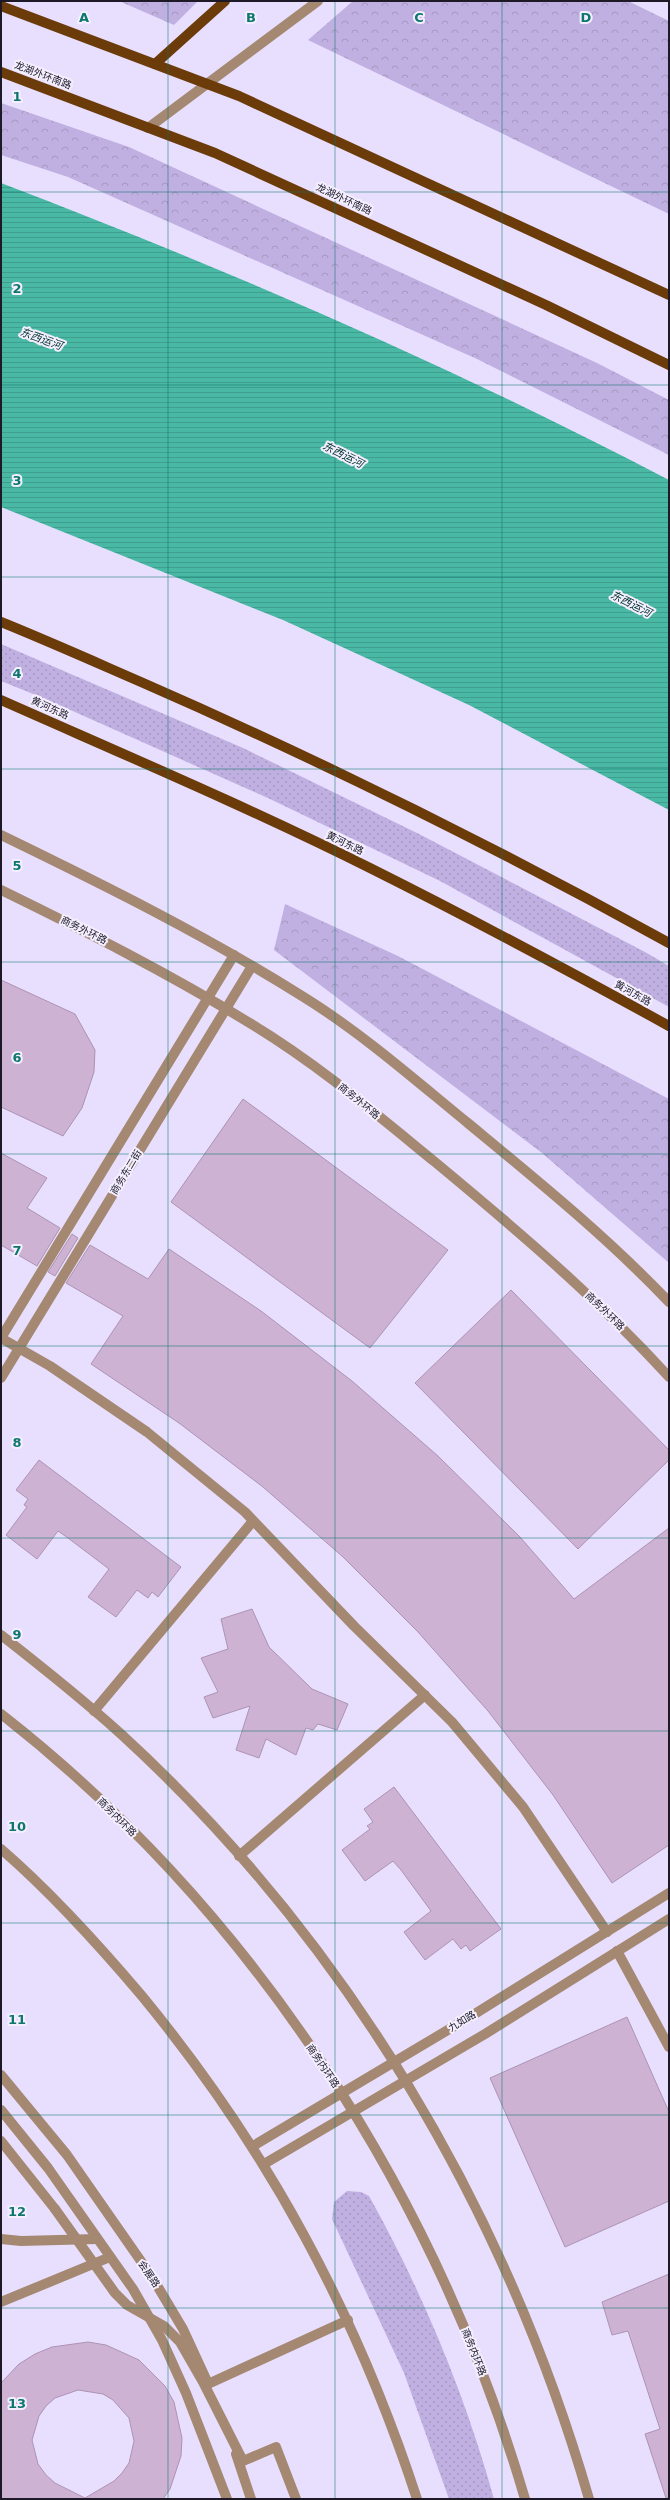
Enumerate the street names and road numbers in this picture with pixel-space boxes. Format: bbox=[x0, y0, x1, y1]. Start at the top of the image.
street label: 龙湖外环南路 bbox=[13, 59, 73, 91]
street label: 龙湖外环南路 bbox=[314, 181, 374, 217]
street label: 黄河东路 bbox=[29, 695, 71, 721]
street label: 黄河东路 bbox=[325, 829, 365, 857]
street label: 商务外环路 bbox=[59, 914, 109, 946]
street label: 黄河东路 bbox=[613, 978, 653, 1008]
street label: 商务外环路 bbox=[336, 1081, 382, 1121]
street label: 商务东二街 bbox=[108, 1148, 144, 1196]
street label: 商务外环路 bbox=[583, 1290, 627, 1332]
street label: 商务内环路 bbox=[95, 1795, 139, 1839]
street label: 九如路 bbox=[446, 2009, 478, 2033]
street label: 商务内环路 bbox=[304, 2042, 342, 2090]
street label: 会展路 bbox=[136, 2258, 162, 2290]
street label: 商务内环路 bbox=[460, 2327, 488, 2377]

